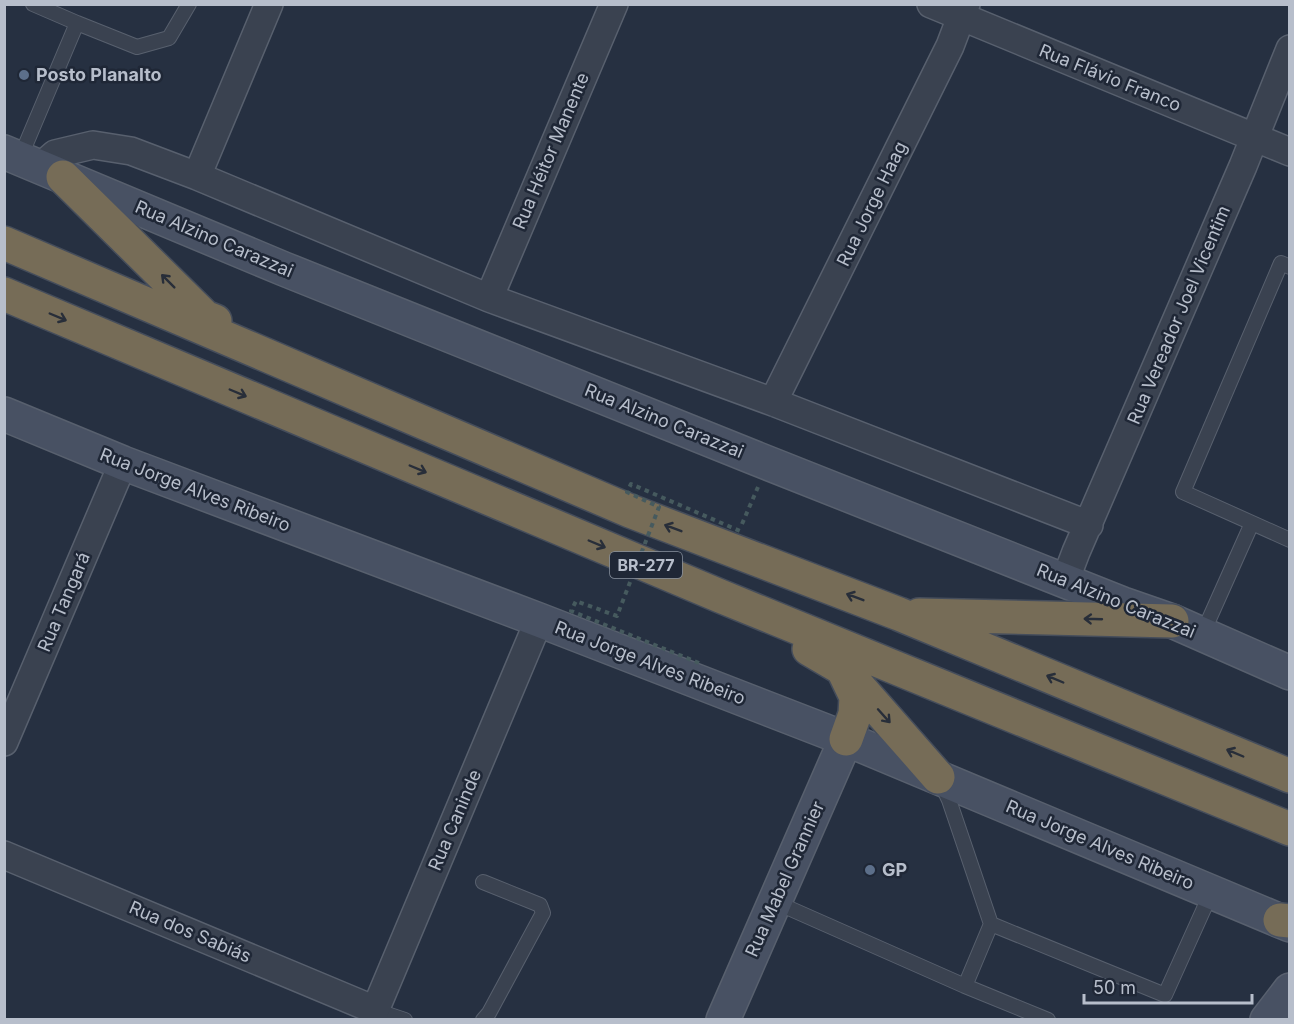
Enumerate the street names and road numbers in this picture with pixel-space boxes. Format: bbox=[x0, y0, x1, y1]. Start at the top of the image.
street label: Rua Flávio Franco bbox=[1036, 39, 1184, 116]
street label: Rua Héitor Manente bbox=[508, 69, 593, 232]
street label: Rua Jorge Haag bbox=[832, 138, 911, 270]
street label: Rua Alzino Carazzai bbox=[132, 196, 296, 281]
street label: Rua Vereador Joel Vicentim bbox=[1123, 202, 1234, 427]
street label: Rua Alzino Carazzai bbox=[582, 379, 747, 462]
street label: Rua Jorge Alves Ribeiro bbox=[97, 443, 293, 536]
street label: Rua Tangará bbox=[33, 549, 94, 655]
road number: BR-277 bbox=[610, 552, 682, 578]
street label: Rua Alzino Carazzai bbox=[1034, 559, 1199, 642]
street label: Rua Jorge Alves Ribeiro bbox=[552, 616, 748, 709]
street label: Rua Caninde bbox=[424, 766, 485, 874]
street label: Rua Jorge Alves Ribeiro bbox=[1003, 795, 1197, 894]
street label: Rua Mabel Grannier bbox=[741, 798, 828, 960]
street label: Rua dos Sabiás bbox=[126, 896, 254, 967]

